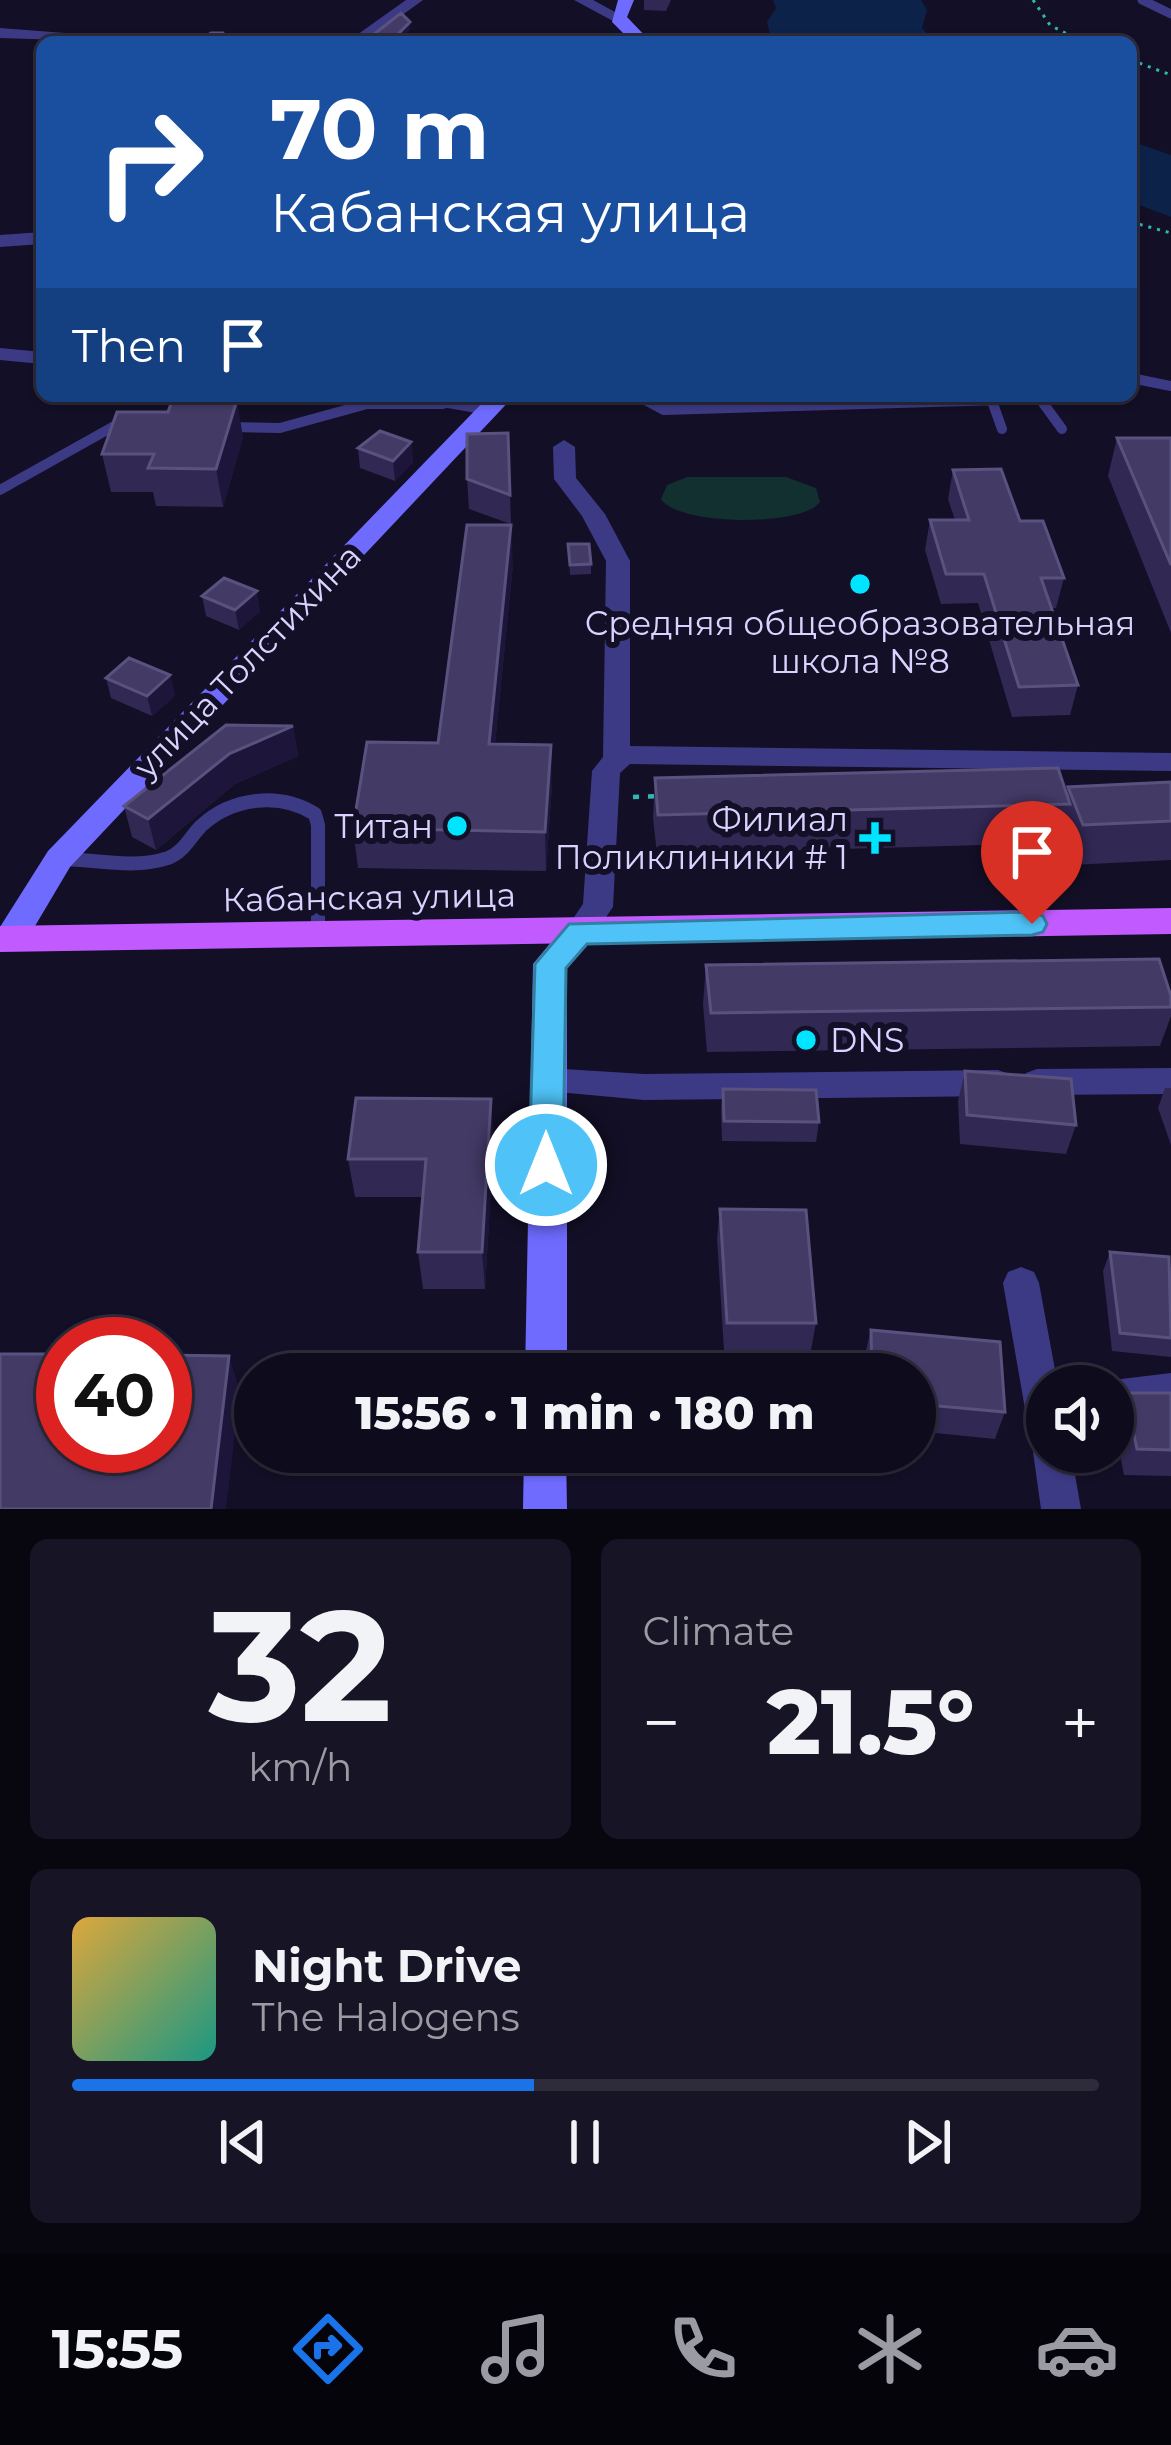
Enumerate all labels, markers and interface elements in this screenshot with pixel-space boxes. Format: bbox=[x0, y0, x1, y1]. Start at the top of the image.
text: 70 m bbox=[270, 78, 489, 180]
icon: right bbox=[72, 84, 228, 240]
text: Кабанская улица bbox=[270, 180, 750, 246]
icon: arrive bbox=[210, 312, 276, 378]
text: Then bbox=[72, 318, 186, 373]
street label: улица Толстихина bbox=[125, 536, 369, 787]
marker: Средняя общеобразовательная школа №8 bbox=[847, 571, 873, 597]
place label: Средняя общеобразовательная школа №8 bbox=[585, 603, 1135, 681]
place label: Филиал Поликлиники # 1 bbox=[555, 799, 848, 877]
pin bbox=[981, 801, 1083, 924]
place label: Титан bbox=[334, 806, 433, 846]
marker: Титан bbox=[444, 813, 470, 839]
icon: arrive bbox=[999, 819, 1065, 885]
marker: Филиал Поликлиники # 1 bbox=[859, 822, 891, 854]
street label: Кабанская улица bbox=[222, 874, 516, 920]
place label: DNS bbox=[830, 1020, 904, 1060]
marker: DNS bbox=[793, 1027, 819, 1053]
position arrow bbox=[483, 1102, 609, 1228]
speed limit sign: 40 bbox=[36, 1317, 192, 1473]
map controls bbox=[1026, 1365, 1134, 1473]
button: sound bbox=[1026, 1365, 1134, 1473]
text: 15:56 · 1 min · 180 m bbox=[355, 1385, 815, 1440]
text: 32 bbox=[208, 1570, 392, 1760]
text: Climate bbox=[643, 1607, 794, 1655]
text: 21.5° bbox=[767, 1667, 975, 1777]
text: − bbox=[643, 1682, 680, 1763]
text: + bbox=[1061, 1682, 1099, 1763]
text: km/h bbox=[248, 1743, 352, 1791]
text: Night Drive bbox=[252, 1938, 521, 1993]
text: The Halogens bbox=[252, 1993, 520, 2041]
icon: previous bbox=[210, 2109, 276, 2175]
icon: pause bbox=[552, 2109, 618, 2175]
icon: next bbox=[895, 2109, 961, 2175]
icon: directions bbox=[286, 2307, 370, 2391]
icon: music bbox=[474, 2307, 558, 2391]
icon: phone bbox=[661, 2307, 745, 2391]
icon: climate bbox=[848, 2307, 932, 2391]
icon: car bbox=[1035, 2307, 1119, 2391]
text: 15:55 bbox=[52, 2316, 183, 2382]

